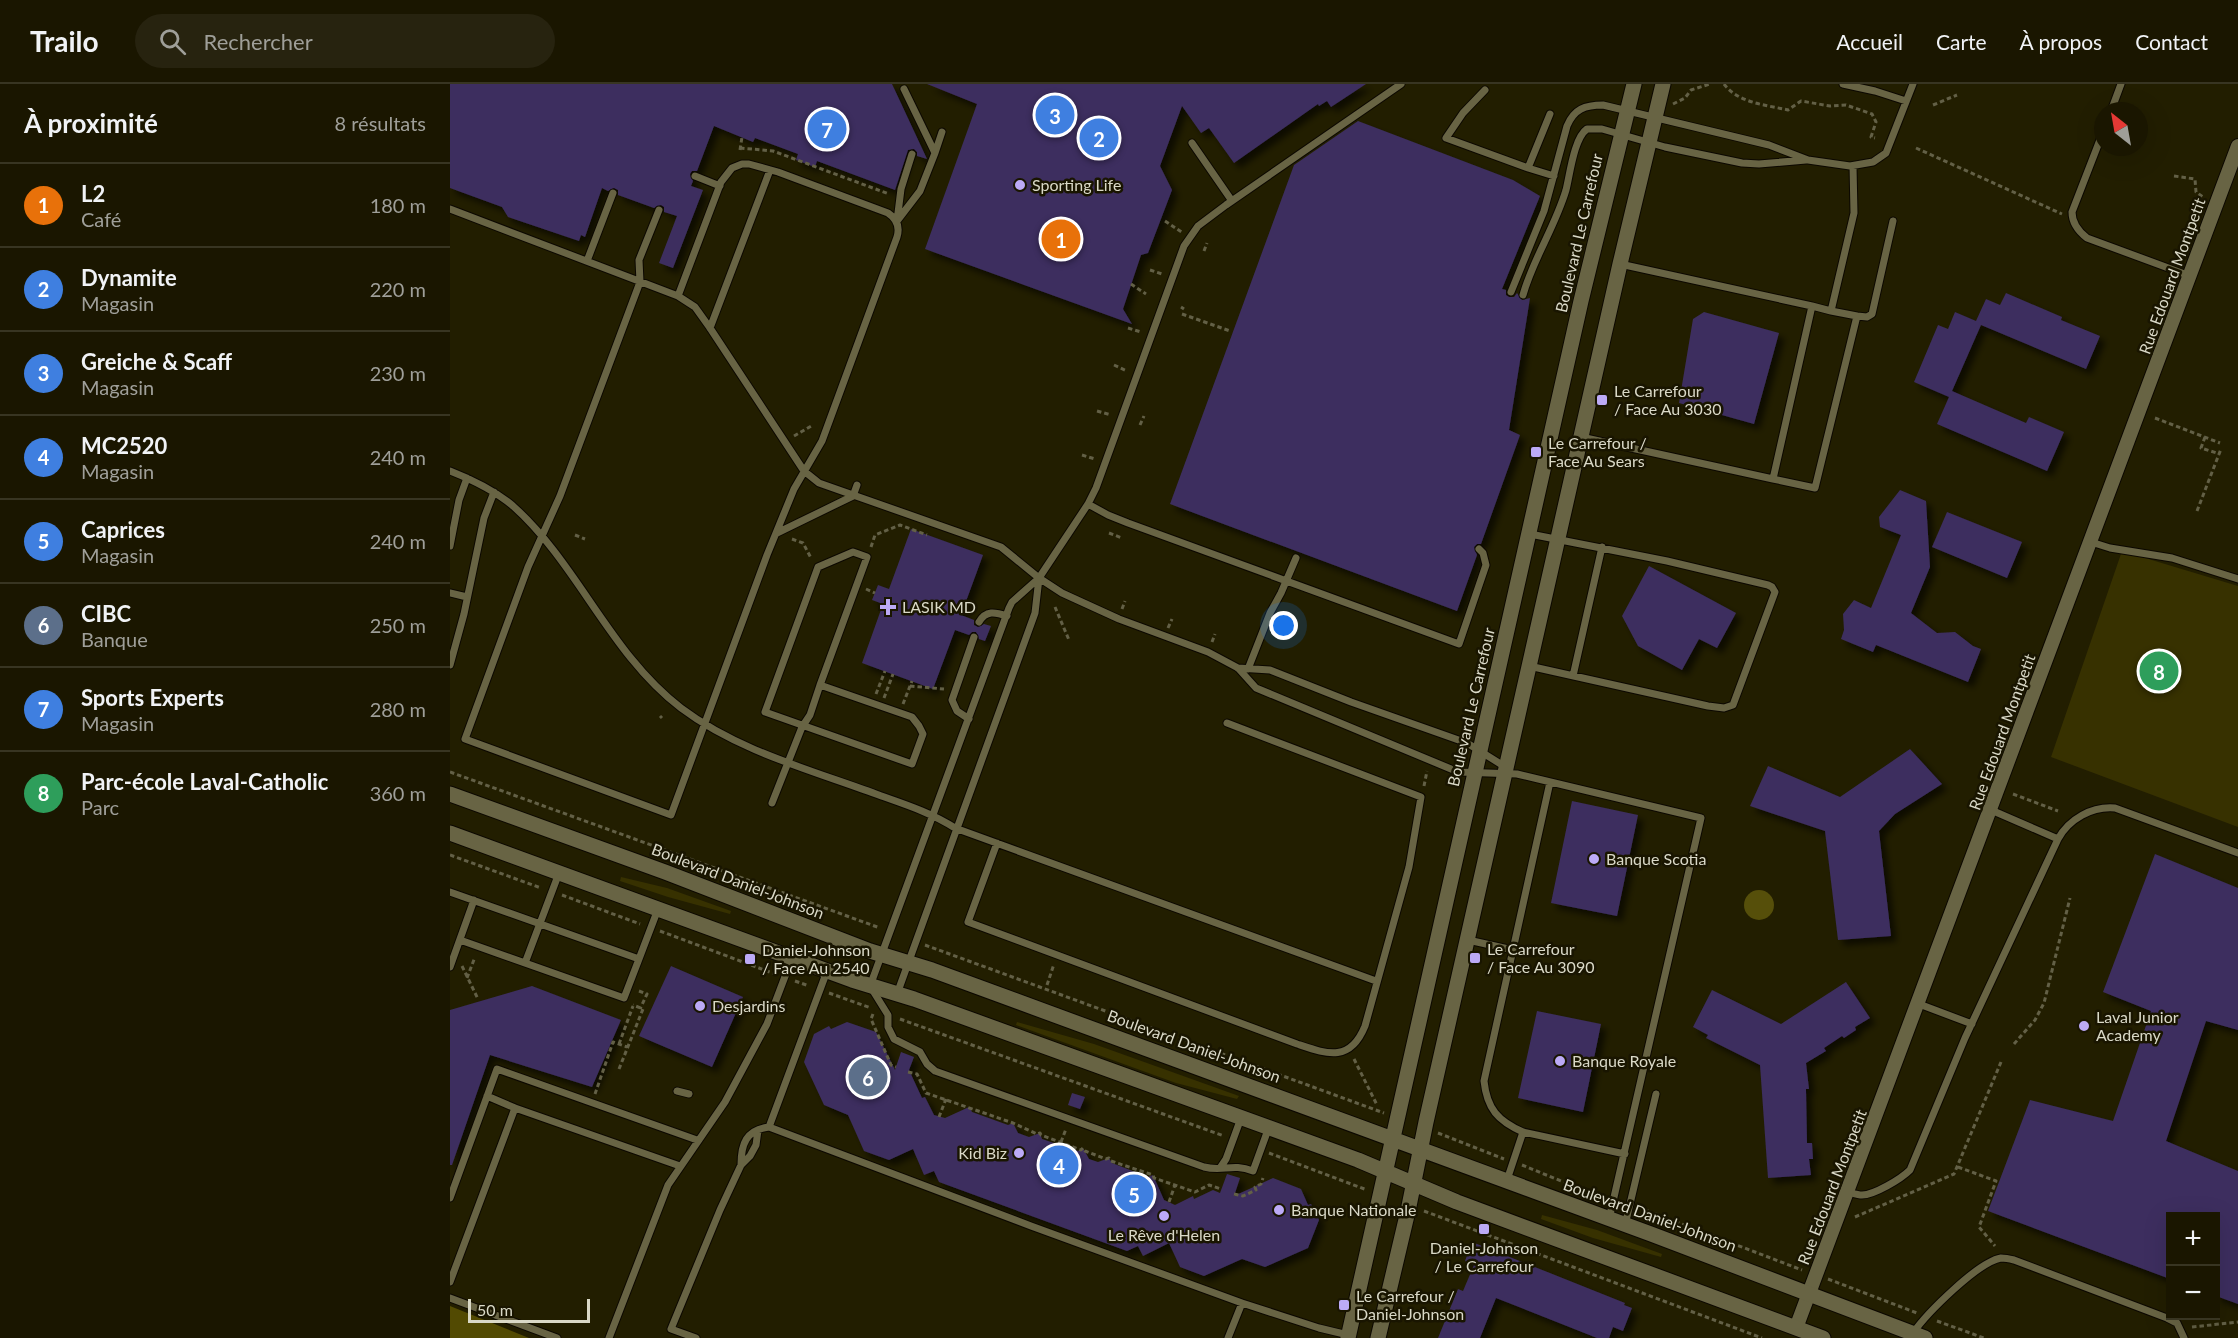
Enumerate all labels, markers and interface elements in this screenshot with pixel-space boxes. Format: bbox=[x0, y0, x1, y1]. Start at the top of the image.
search box bbox=[135, 14, 555, 68]
text: Trailo bbox=[30, 24, 99, 58]
icon: search bbox=[156, 25, 189, 58]
text: Rechercher bbox=[204, 28, 313, 55]
text: Accueil bbox=[1836, 29, 1903, 54]
text: Carte bbox=[1936, 29, 1987, 54]
text: À propos bbox=[2020, 29, 2102, 54]
text: Contact bbox=[2135, 29, 2208, 54]
pin: 3 bbox=[1036, 93, 1074, 138]
north arrow bbox=[2094, 102, 2148, 156]
pin: 7 bbox=[808, 106, 847, 152]
text: À proximité bbox=[24, 107, 158, 139]
text: 8 résultats bbox=[335, 111, 426, 135]
pin: 2 bbox=[1080, 116, 1118, 160]
street label: Boulevard Le Carrefour bbox=[1551, 151, 1606, 314]
place label: Sporting Life bbox=[1032, 175, 1121, 194]
marker: Sporting Life bbox=[1013, 178, 1027, 192]
text: L2 bbox=[81, 180, 105, 207]
text: 1 bbox=[38, 193, 49, 217]
text: 180 m bbox=[370, 193, 426, 217]
street label: Rue Edouard Montpetit bbox=[2134, 195, 2209, 356]
text: Café bbox=[81, 207, 121, 231]
pin: 1 bbox=[1042, 216, 1080, 262]
text: Dynamite bbox=[81, 264, 177, 291]
text: 2 bbox=[38, 277, 49, 301]
text: 220 m bbox=[370, 277, 426, 301]
text: Magasin bbox=[81, 291, 154, 315]
text: Greiche & Scaff bbox=[81, 348, 232, 375]
text: 3 bbox=[38, 361, 49, 385]
text: 230 m bbox=[370, 361, 426, 385]
text: Magasin bbox=[81, 375, 154, 399]
place label: Le Carrefour / Face Au 3030 bbox=[1614, 381, 1721, 418]
marker: Le Carrefour / Face Au 3030 bbox=[1595, 393, 1609, 407]
text: MC2520 bbox=[81, 432, 167, 459]
place label: Le Carrefour / Face Au Sears bbox=[1548, 433, 1647, 470]
text: 4 bbox=[38, 445, 49, 469]
text: 240 m bbox=[370, 445, 426, 469]
marker: Le Carrefour / Face Au Sears bbox=[1529, 445, 1543, 459]
text: Magasin bbox=[81, 459, 154, 483]
text: Caprices bbox=[81, 516, 165, 543]
text: 5 bbox=[38, 529, 49, 553]
text: 240 m bbox=[370, 529, 426, 553]
text: Magasin bbox=[81, 543, 154, 567]
place label: LASIK MD bbox=[902, 597, 976, 616]
marker: LASIK MD bbox=[879, 598, 897, 616]
text: CIBC bbox=[81, 600, 131, 627]
your location bbox=[1269, 611, 1298, 640]
text: 6 bbox=[38, 613, 49, 637]
text: 250 m bbox=[370, 613, 426, 637]
street label: Boulevard Le Carrefour bbox=[1443, 625, 1498, 788]
text: Banque bbox=[81, 627, 148, 651]
pin: 8 bbox=[2140, 648, 2178, 694]
street label: Rue Edouard Montpetit bbox=[1964, 651, 2039, 812]
text: Sports Experts bbox=[81, 684, 224, 711]
text: 7 bbox=[38, 697, 49, 721]
text: 280 m bbox=[370, 697, 426, 721]
text: Magasin bbox=[81, 711, 154, 735]
text: Parc-école Laval-Catholic bbox=[81, 768, 328, 795]
text: 8 bbox=[38, 781, 49, 805]
text: 360 m bbox=[370, 781, 426, 805]
text: Parc bbox=[81, 795, 119, 819]
street label: Boulevard Daniel-Johnson bbox=[649, 839, 827, 922]
place label: Banque Scotia bbox=[1606, 849, 1706, 868]
marker: Banque Scotia bbox=[1587, 852, 1601, 866]
place label: Le Carrefour / Face Au 3090 bbox=[1487, 939, 1594, 976]
place label: Daniel-Johnson / Face Au 2540 bbox=[762, 940, 870, 977]
marker: Le Carrefour / Face Au 3090 bbox=[1468, 951, 1482, 965]
marker: Daniel-Johnson / Face Au 2540 bbox=[743, 952, 757, 966]
place label: Desjardins bbox=[712, 996, 785, 1015]
marker: Desjardins bbox=[693, 999, 707, 1013]
street label: Boulevard Daniel-Johnson bbox=[1105, 1005, 1283, 1086]
place label: Laval Junior Academy bbox=[2096, 1007, 2179, 1044]
marker: Laval Junior Academy bbox=[2077, 1019, 2091, 1033]
place label: Banque Royale bbox=[1572, 1051, 1676, 1070]
pin: 6 bbox=[848, 1054, 888, 1100]
marker: Banque Royale bbox=[1553, 1054, 1567, 1068]
street label: Rue Edouard Montpetit bbox=[1793, 1106, 1870, 1267]
pin: 4 bbox=[1040, 1142, 1078, 1188]
place label: Kid Biz bbox=[958, 1143, 1007, 1162]
marker: Kid Biz bbox=[1012, 1146, 1026, 1160]
pin: 5 bbox=[1114, 1172, 1154, 1216]
street label: Boulevard Daniel-Johnson bbox=[1561, 1174, 1739, 1255]
place label: Banque Nationale bbox=[1291, 1200, 1416, 1219]
marker: Banque Nationale bbox=[1272, 1203, 1286, 1217]
marker: Le Rêve d'Helen bbox=[1157, 1209, 1171, 1223]
map controls bbox=[2166, 1212, 2220, 1320]
button: + bbox=[2166, 1212, 2220, 1266]
marker: Daniel-Johnson / Le Carrefour bbox=[1477, 1222, 1491, 1236]
place label: Le Rêve d'Helen bbox=[1108, 1225, 1220, 1244]
place label: Daniel-Johnson / Le Carrefour bbox=[1430, 1238, 1538, 1275]
button: − bbox=[2166, 1266, 2220, 1320]
place label: Le Carrefour / Daniel-Johnson bbox=[1356, 1286, 1464, 1323]
scale bar bbox=[468, 1296, 590, 1324]
marker: Le Carrefour / Daniel-Johnson bbox=[1337, 1298, 1351, 1312]
text: 50 m bbox=[477, 1300, 513, 1319]

